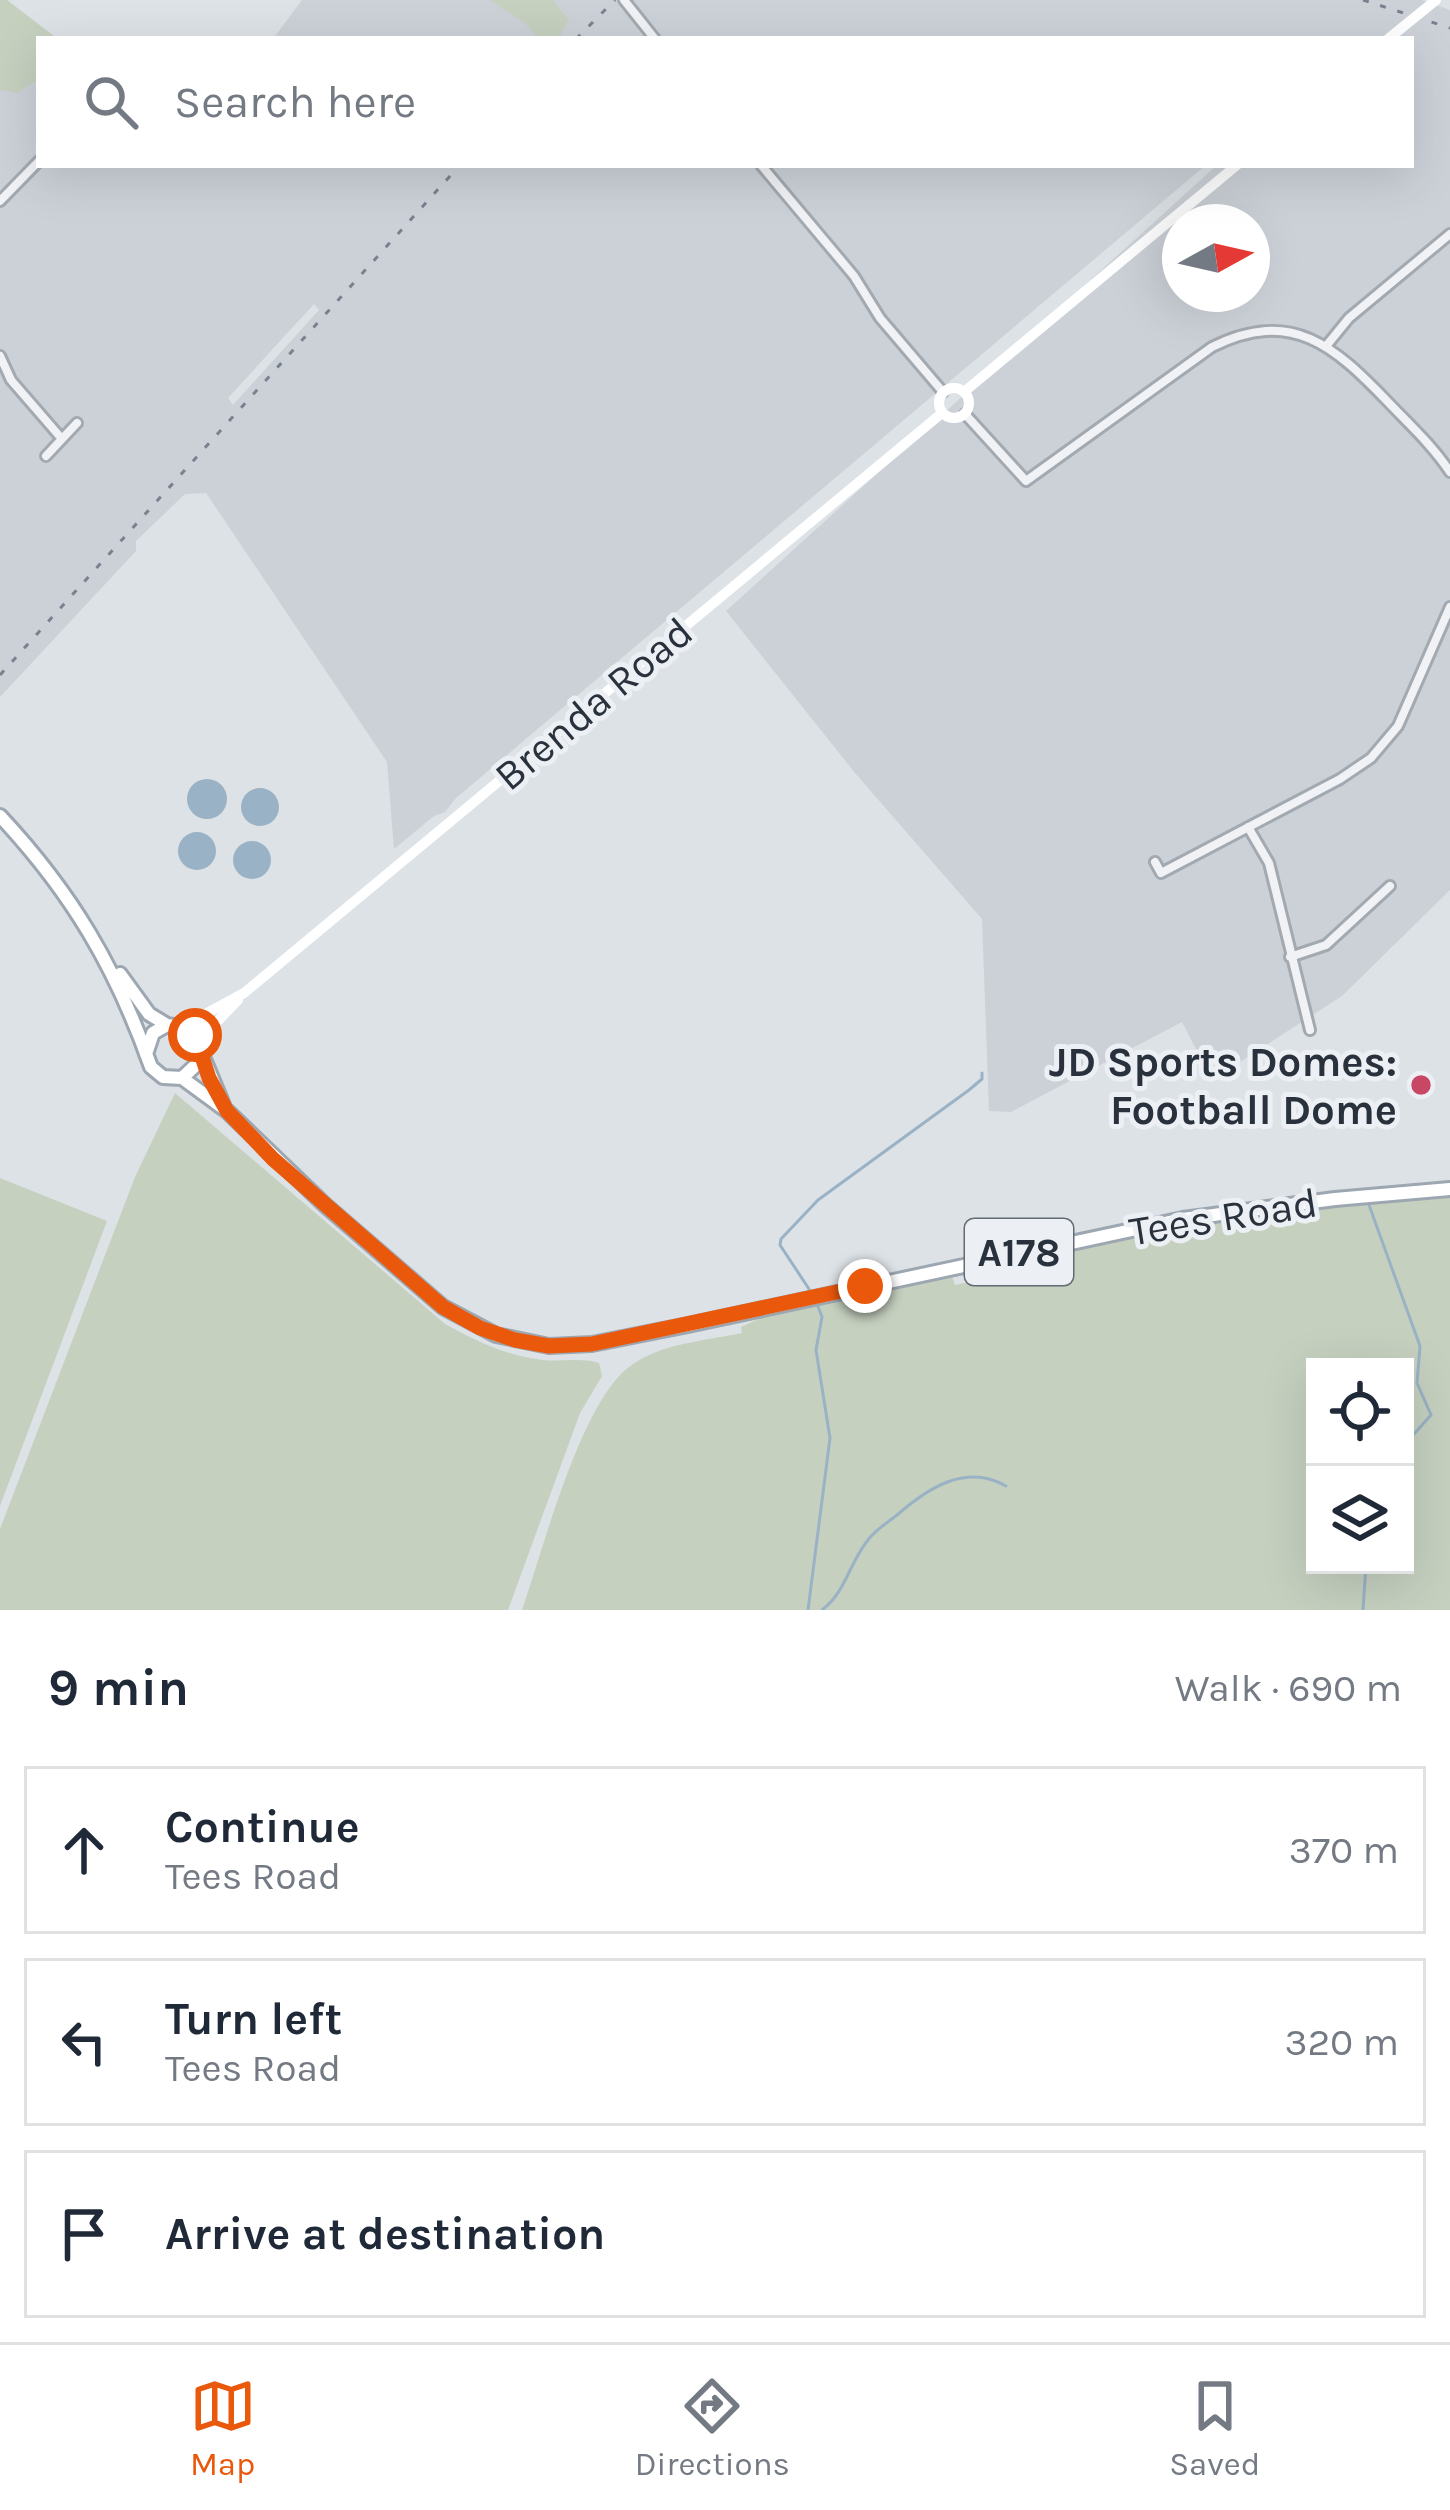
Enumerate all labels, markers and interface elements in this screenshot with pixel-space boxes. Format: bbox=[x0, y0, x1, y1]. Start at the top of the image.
search box bbox=[36, 36, 1414, 168]
icon: search bbox=[78, 69, 144, 135]
text: Search here bbox=[174, 76, 416, 128]
north arrow bbox=[1162, 204, 1270, 312]
street label: Brenda Road bbox=[485, 607, 703, 801]
route start bbox=[168, 1008, 222, 1062]
place label: JD Sports Domes: Football Dome bbox=[1049, 1037, 1397, 1135]
marker: JD Sports Domes: Football Dome bbox=[1408, 1072, 1434, 1098]
street label: Tees Road bbox=[1126, 1177, 1321, 1257]
road number: A178 bbox=[965, 1219, 1073, 1285]
route end bbox=[838, 1259, 892, 1313]
map controls bbox=[1306, 1358, 1414, 1574]
button: locate bbox=[1306, 1358, 1414, 1466]
button: layers bbox=[1306, 1466, 1414, 1574]
text: 9 min bbox=[48, 1658, 189, 1718]
text: Walk · 690 m bbox=[1175, 1665, 1402, 1711]
text: Continue bbox=[165, 1801, 360, 1853]
icon: ahead bbox=[51, 1817, 117, 1883]
text: 370 m bbox=[1289, 1827, 1399, 1873]
text: Tees Road bbox=[165, 1853, 341, 1899]
text: Turn left bbox=[165, 1993, 342, 2045]
icon: left bbox=[51, 2009, 117, 2075]
text: 320 m bbox=[1284, 2019, 1399, 2065]
text: Tees Road bbox=[165, 2045, 341, 2091]
icon: arrive bbox=[51, 2201, 117, 2267]
text: Arrive at destination bbox=[165, 2208, 605, 2260]
tab: Map bbox=[190, 2373, 256, 2483]
tab: Directions bbox=[635, 2373, 790, 2483]
tab: Saved bbox=[1169, 2373, 1260, 2483]

